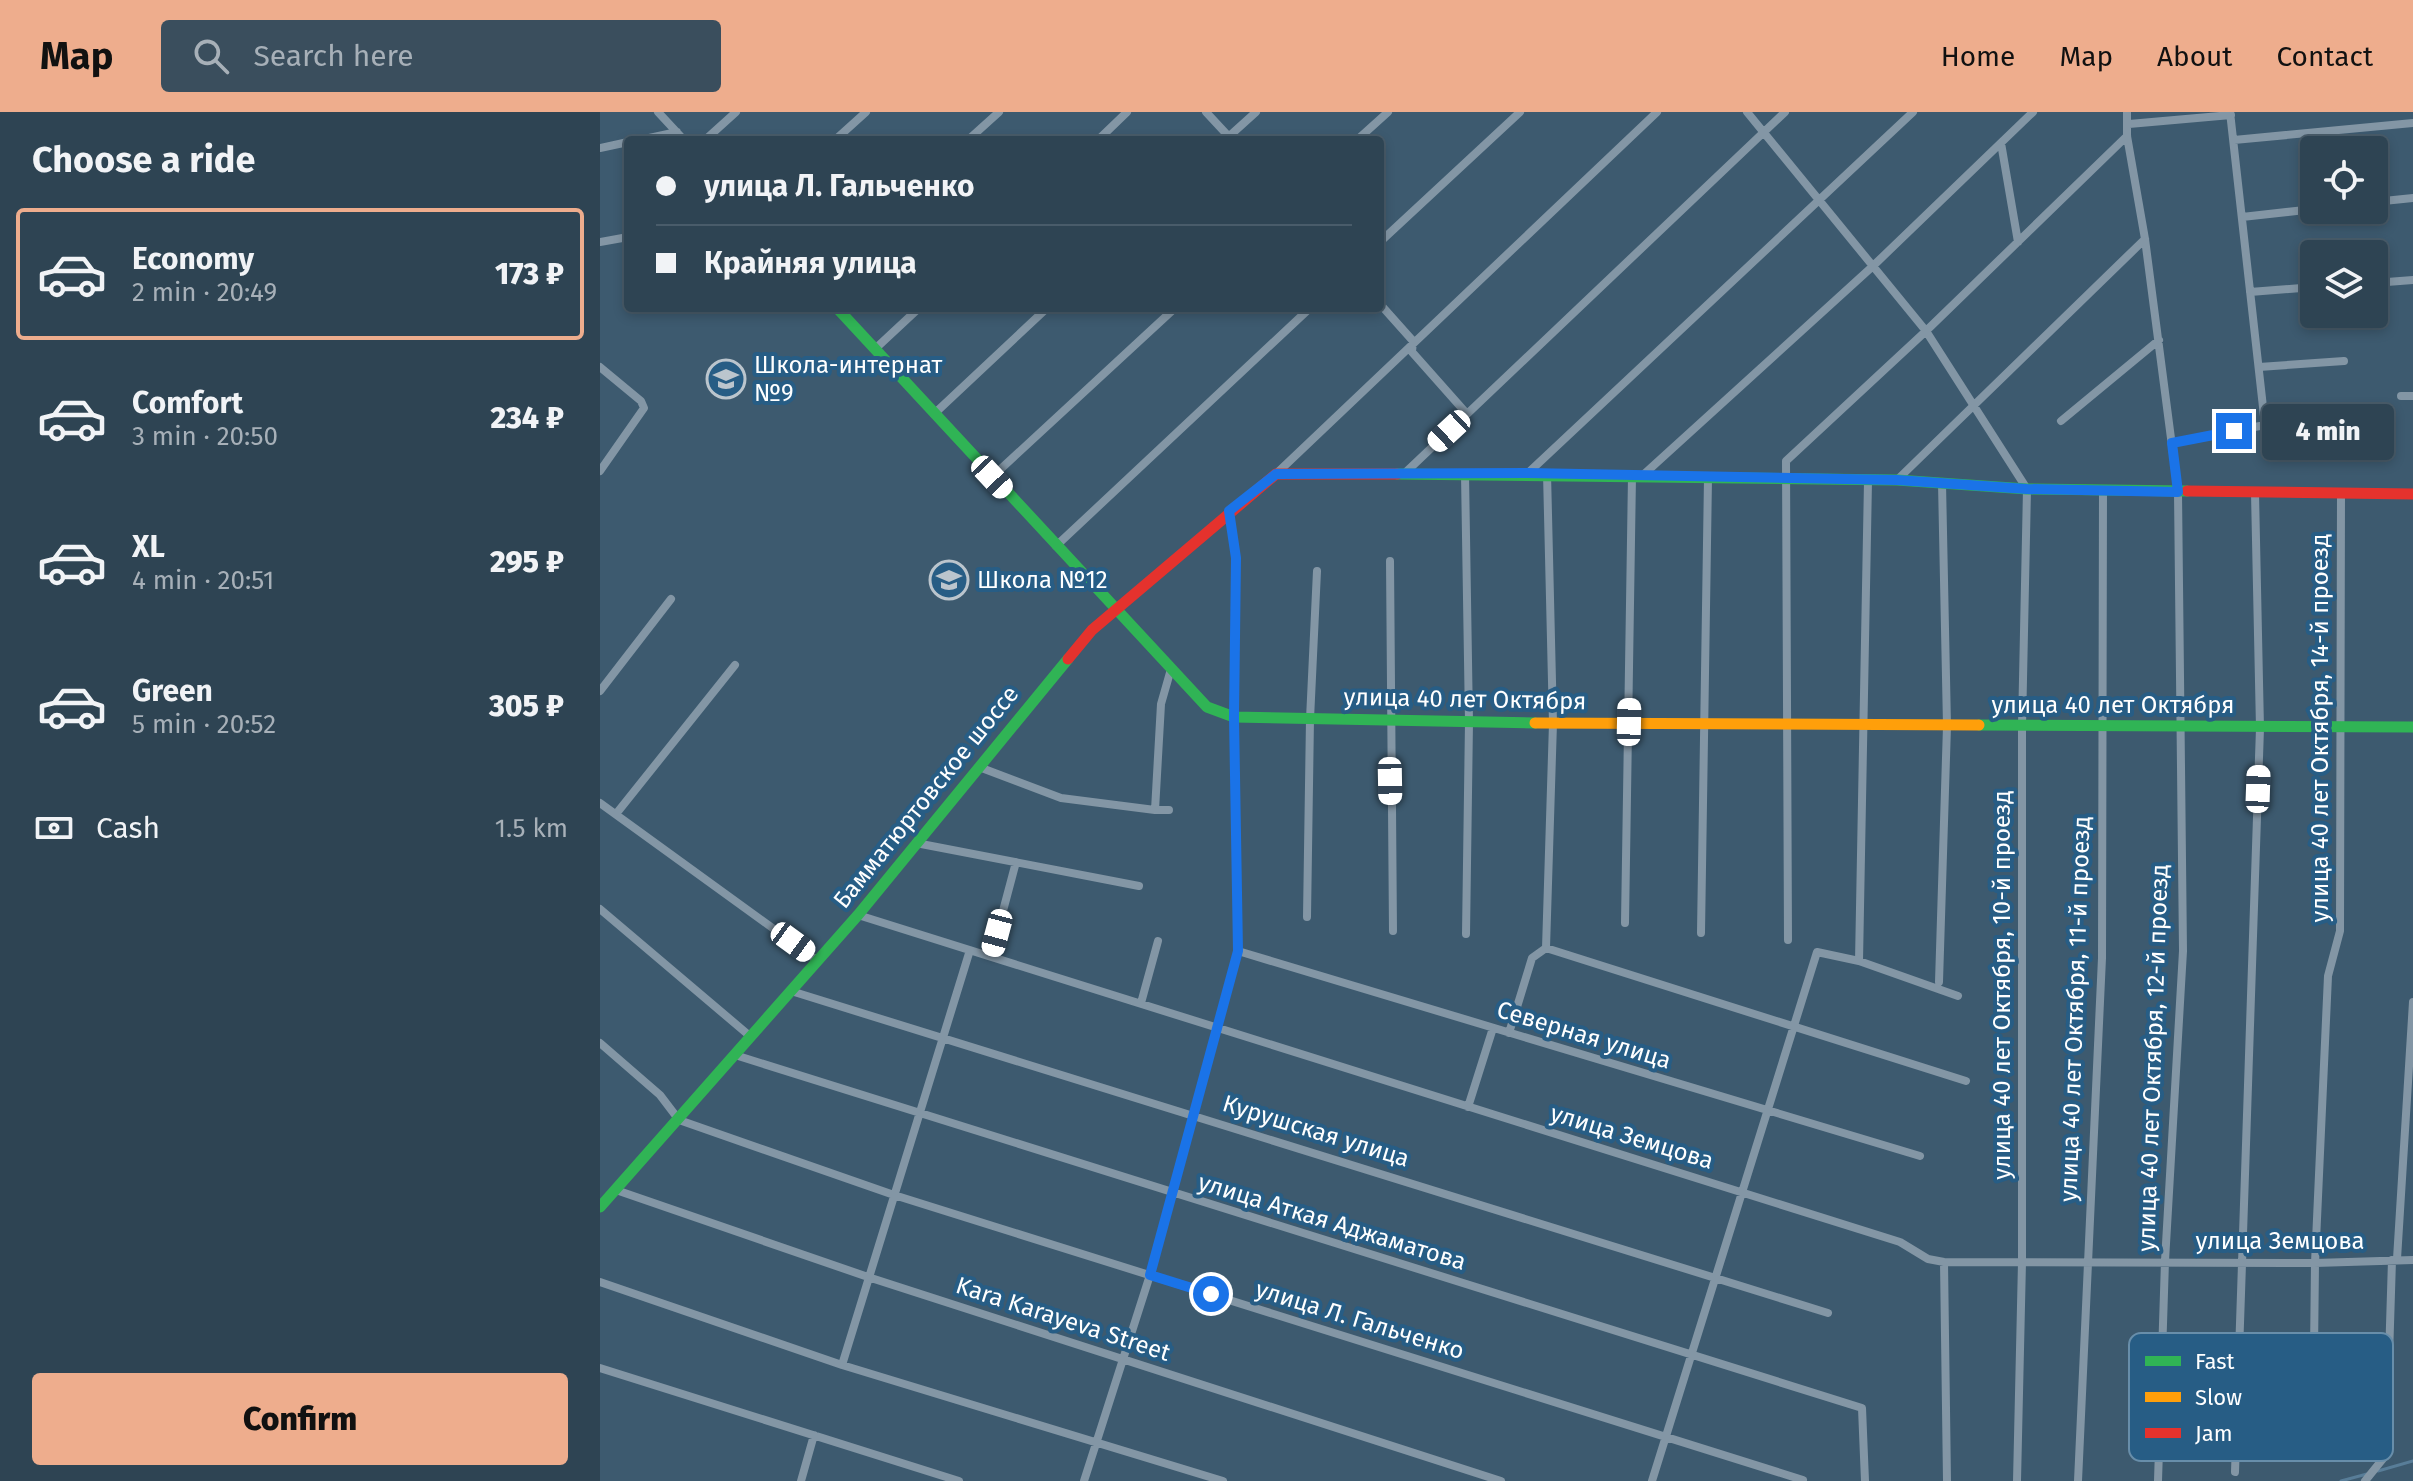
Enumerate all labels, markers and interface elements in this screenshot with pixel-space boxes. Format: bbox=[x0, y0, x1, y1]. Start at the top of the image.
search box bbox=[161, 20, 721, 92]
text: Map bbox=[40, 33, 113, 79]
icon: search bbox=[189, 34, 233, 78]
text: Search here bbox=[253, 38, 414, 74]
text: Home bbox=[1941, 40, 2015, 73]
text: Map bbox=[2059, 40, 2113, 73]
text: About bbox=[2157, 40, 2232, 73]
text: Contact bbox=[2276, 40, 2373, 73]
map controls bbox=[2300, 136, 2388, 328]
button: locate bbox=[2300, 136, 2388, 224]
text: Choose a ride bbox=[32, 138, 255, 182]
text: улица Л. Гальченко bbox=[704, 168, 974, 204]
icon: car bbox=[36, 238, 108, 310]
button: layers bbox=[2300, 240, 2388, 328]
text: Economy bbox=[132, 241, 254, 277]
text: Крайняя улица bbox=[704, 245, 917, 281]
text: 173 ₽ bbox=[495, 256, 564, 292]
text: 2 min · 20:49 bbox=[132, 277, 277, 308]
place label: Школа-интернат №9 bbox=[754, 351, 943, 407]
school or university icon: Школа-интернат №9 bbox=[705, 358, 747, 400]
icon: car bbox=[36, 382, 108, 454]
text: Comfort bbox=[132, 385, 243, 421]
text: 234 ₽ bbox=[490, 400, 564, 436]
callout: 4 min bbox=[2262, 403, 2394, 459]
car bbox=[1423, 406, 1475, 456]
route end bbox=[2216, 413, 2252, 449]
text: 4 min bbox=[2295, 416, 2361, 447]
text: 3 min · 20:50 bbox=[132, 421, 278, 452]
car bbox=[967, 451, 1017, 503]
icon: car bbox=[36, 526, 108, 598]
text: XL bbox=[132, 529, 165, 565]
street label: улица 40 лет Октября, 14-й проезд bbox=[2306, 534, 2334, 922]
text: 295 ₽ bbox=[490, 544, 564, 580]
school or university icon: Школа №12 bbox=[928, 559, 970, 601]
text: 4 min · 20:51 bbox=[132, 565, 274, 596]
place label: Школа №12 bbox=[977, 566, 1108, 594]
icon: car bbox=[36, 670, 108, 742]
text: Green bbox=[132, 673, 213, 709]
street label: Бамматюртовское шоссе bbox=[828, 680, 1024, 914]
street label: улица 40 лет Октября bbox=[1343, 683, 1587, 715]
text: 305 ₽ bbox=[489, 688, 564, 724]
street label: улица 40 лет Октября bbox=[1992, 691, 2235, 719]
car bbox=[1617, 698, 1641, 746]
text: 5 min · 20:52 bbox=[132, 709, 276, 740]
car bbox=[1378, 757, 1402, 805]
car bbox=[2245, 765, 2271, 813]
street label: улица 40 лет Октября, 10-й проезд bbox=[1988, 790, 2016, 1180]
icon: cash bbox=[32, 806, 76, 850]
text: Cash bbox=[96, 810, 160, 846]
text: 1.5 km bbox=[495, 813, 568, 844]
street label: улица 40 лет Октября, 11-й проезд bbox=[2054, 816, 2096, 1202]
street label: улица 40 лет Октября, 12-й проезд bbox=[2132, 864, 2174, 1252]
car bbox=[979, 907, 1015, 959]
car bbox=[767, 918, 819, 966]
street label: Северная улица bbox=[1494, 995, 1674, 1075]
street label: Курушская улица bbox=[1219, 1089, 1413, 1173]
street label: улица Земцова bbox=[1547, 1099, 1717, 1175]
street label: улица Аткая Аджаматова bbox=[1195, 1168, 1469, 1276]
street label: улица Земцова bbox=[2195, 1227, 2365, 1255]
street label: Kara Karayeva Street bbox=[952, 1271, 1174, 1367]
street label: улица Л. Гальченко bbox=[1252, 1275, 1468, 1365]
route start bbox=[1193, 1276, 1229, 1312]
legend bbox=[2129, 1333, 2393, 1461]
text: Fast bbox=[2195, 1348, 2235, 1375]
button: Confirm bbox=[32, 1373, 568, 1465]
text: Slow bbox=[2195, 1384, 2242, 1411]
text: Jam bbox=[2195, 1420, 2233, 1447]

